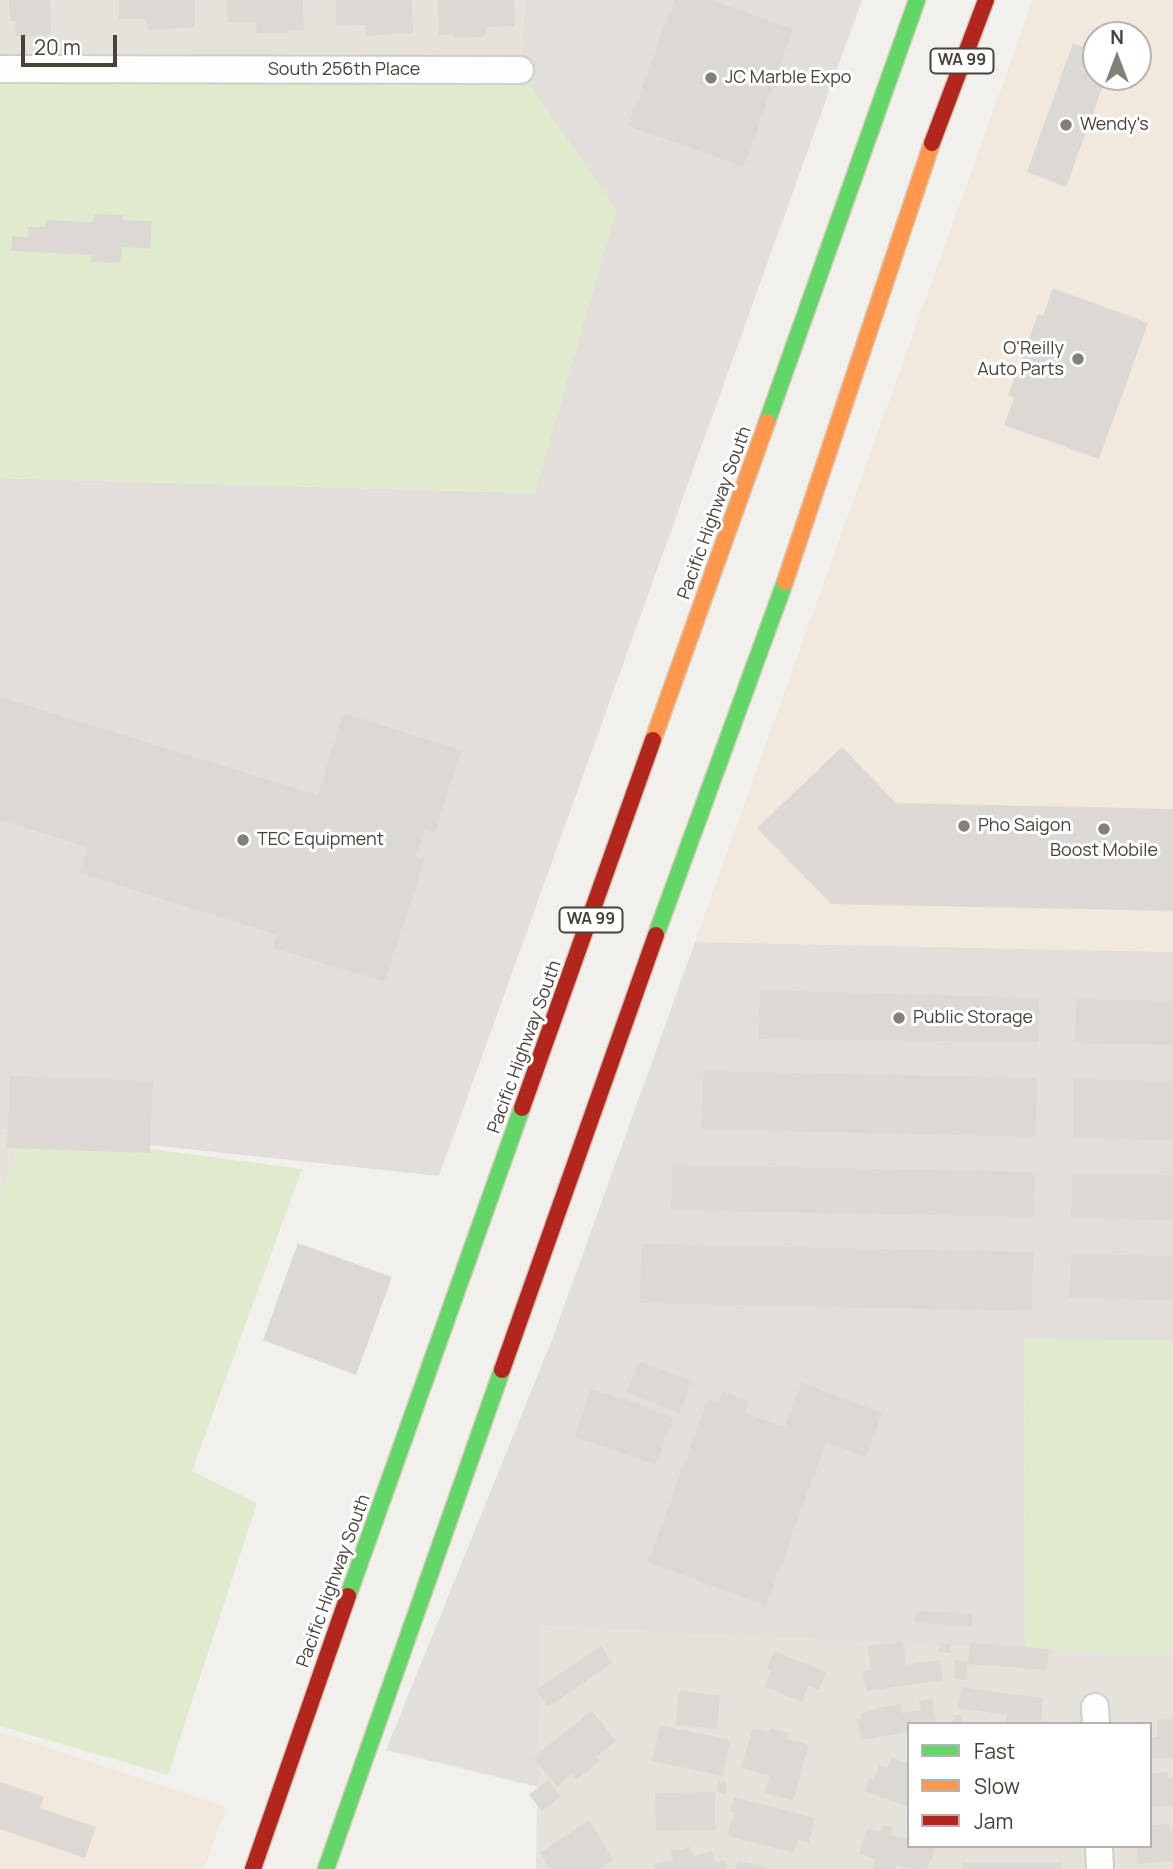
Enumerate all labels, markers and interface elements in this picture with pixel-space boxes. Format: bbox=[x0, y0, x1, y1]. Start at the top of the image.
scale bar bbox=[24, 21, 121, 65]
north arrow bbox=[1082, 21, 1152, 91]
text: N bbox=[1110, 24, 1124, 50]
text: 20 m bbox=[34, 33, 81, 61]
road number: WA 99 bbox=[930, 48, 993, 74]
street label: South 256th Place bbox=[268, 59, 420, 81]
place label: JC Marble Expo bbox=[725, 67, 851, 89]
marker: JC Marble Expo bbox=[703, 70, 719, 86]
place label: Wendy's bbox=[1080, 114, 1149, 136]
marker: Wendy's bbox=[1058, 117, 1074, 133]
place label: O'Reilly Auto Parts bbox=[977, 338, 1064, 380]
marker: O'Reilly Auto Parts bbox=[1070, 351, 1086, 367]
street label: Pacific Highway South bbox=[674, 423, 756, 603]
place label: Pho Saigon bbox=[978, 815, 1071, 837]
marker: Pho Saigon bbox=[956, 818, 972, 834]
marker: Boost Mobile bbox=[1096, 821, 1112, 837]
place label: TEC Equipment bbox=[257, 829, 384, 851]
marker: TEC Equipment bbox=[235, 832, 251, 848]
place label: Boost Mobile bbox=[1050, 840, 1158, 862]
road number: WA 99 bbox=[560, 908, 622, 932]
street label: Pacific Highway South bbox=[484, 957, 566, 1137]
place label: Public Storage bbox=[913, 1007, 1033, 1029]
marker: Public Storage bbox=[891, 1010, 907, 1026]
street label: Pacific Highway South bbox=[293, 1491, 375, 1671]
legend bbox=[907, 1722, 1152, 1848]
text: Fast bbox=[974, 1737, 1015, 1765]
text: Slow bbox=[974, 1772, 1020, 1800]
text: Jam bbox=[974, 1807, 1013, 1835]

